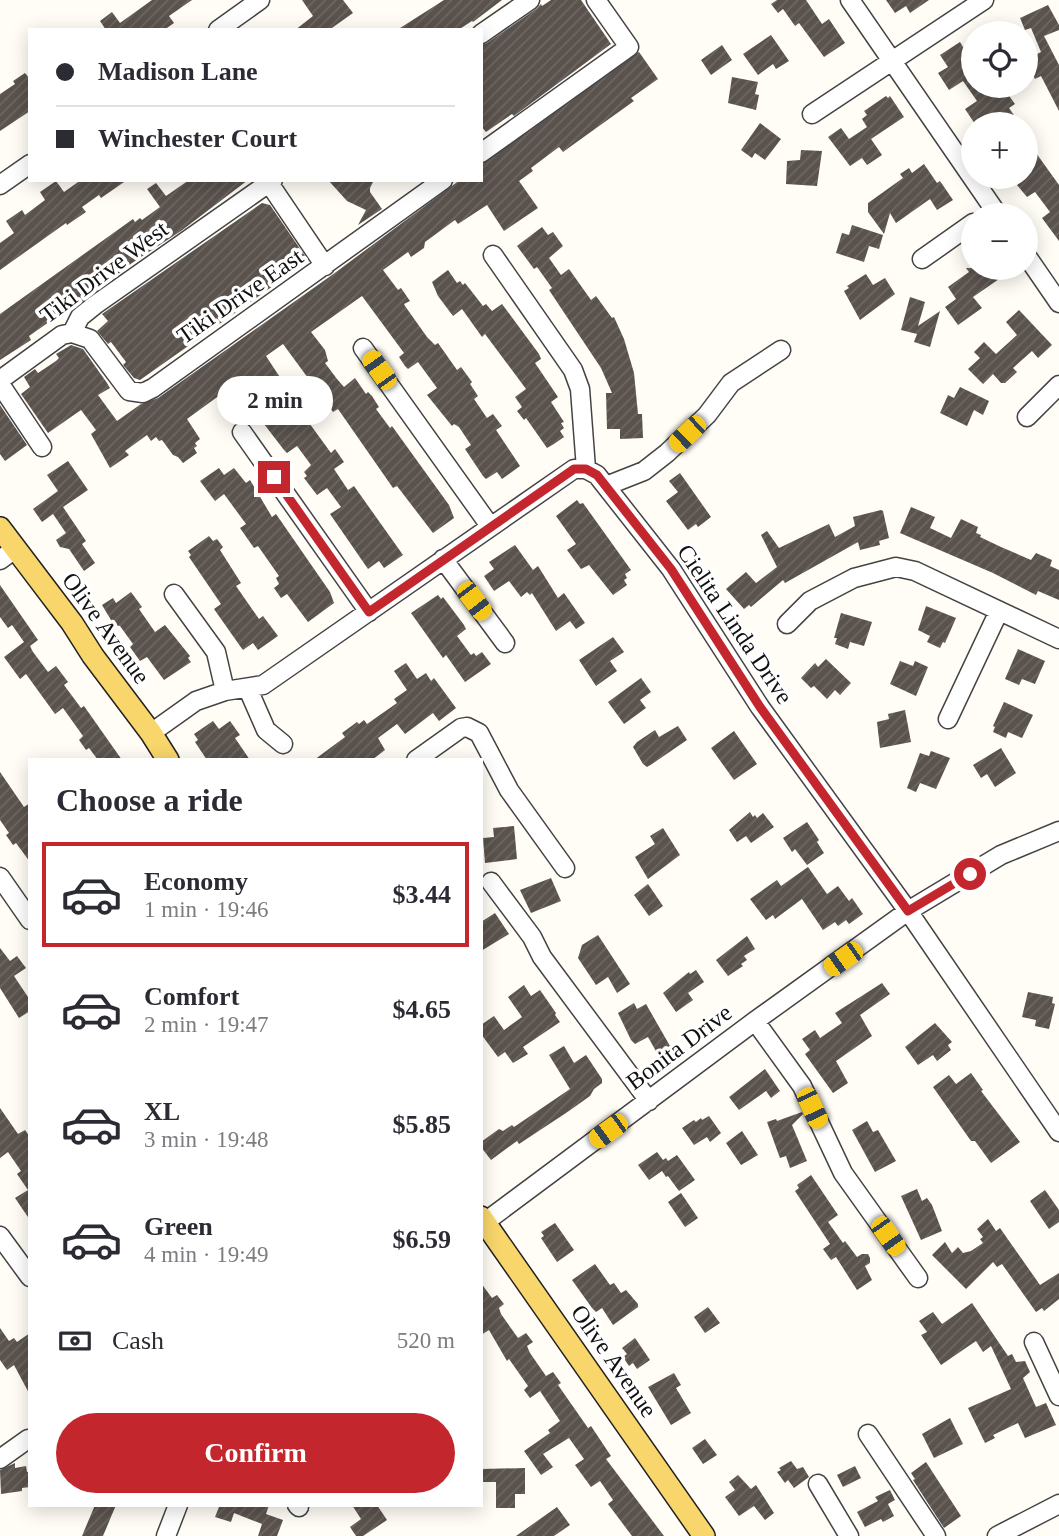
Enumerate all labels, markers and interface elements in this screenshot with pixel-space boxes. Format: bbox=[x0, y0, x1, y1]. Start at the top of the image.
map controls bbox=[961, 21, 1038, 280]
button: locate bbox=[961, 21, 1038, 98]
text: Madison Lane bbox=[98, 57, 258, 86]
button: + bbox=[961, 112, 1038, 189]
text: Winchester Court bbox=[98, 124, 297, 153]
button: − bbox=[961, 203, 1038, 280]
street label: Tiki Drive West bbox=[35, 215, 173, 328]
street label: Tiki Drive East bbox=[172, 243, 308, 349]
car bbox=[359, 347, 400, 393]
callout: 2 min bbox=[216, 376, 332, 424]
text: 2 min bbox=[247, 388, 303, 413]
car bbox=[665, 412, 710, 456]
route end bbox=[258, 461, 290, 493]
street label: Cielita Linda Drive bbox=[672, 539, 798, 709]
street label: Olive Avenue bbox=[57, 567, 155, 689]
car bbox=[453, 578, 496, 624]
text: Choose a ride bbox=[56, 782, 243, 818]
route start bbox=[954, 858, 986, 890]
icon: car bbox=[60, 863, 123, 926]
text: Economy bbox=[144, 867, 248, 896]
text: $3.44 bbox=[393, 880, 451, 909]
text: 1 min · 19:46 bbox=[144, 897, 269, 922]
car bbox=[820, 938, 867, 980]
icon: car bbox=[60, 978, 123, 1041]
text: Comfort bbox=[144, 982, 239, 1011]
text: $4.65 bbox=[393, 995, 451, 1024]
street label: Bonita Drive bbox=[621, 999, 737, 1095]
text: 2 min · 19:47 bbox=[144, 1012, 269, 1037]
car bbox=[794, 1085, 831, 1131]
icon: car bbox=[60, 1093, 123, 1156]
text: XL bbox=[144, 1097, 180, 1126]
text: $5.85 bbox=[393, 1110, 451, 1139]
car bbox=[585, 1110, 632, 1152]
text: 3 min · 19:48 bbox=[144, 1127, 269, 1152]
icon: car bbox=[60, 1208, 123, 1271]
text: Green bbox=[144, 1212, 213, 1241]
car bbox=[868, 1213, 909, 1259]
text: $6.59 bbox=[393, 1225, 451, 1254]
text: 4 min · 19:49 bbox=[144, 1242, 269, 1267]
street label: Olive Avenue bbox=[566, 1300, 662, 1422]
icon: cash bbox=[56, 1322, 94, 1360]
text: Cash bbox=[112, 1326, 164, 1355]
text: 520 m bbox=[397, 1328, 455, 1353]
button: Confirm bbox=[56, 1413, 455, 1493]

